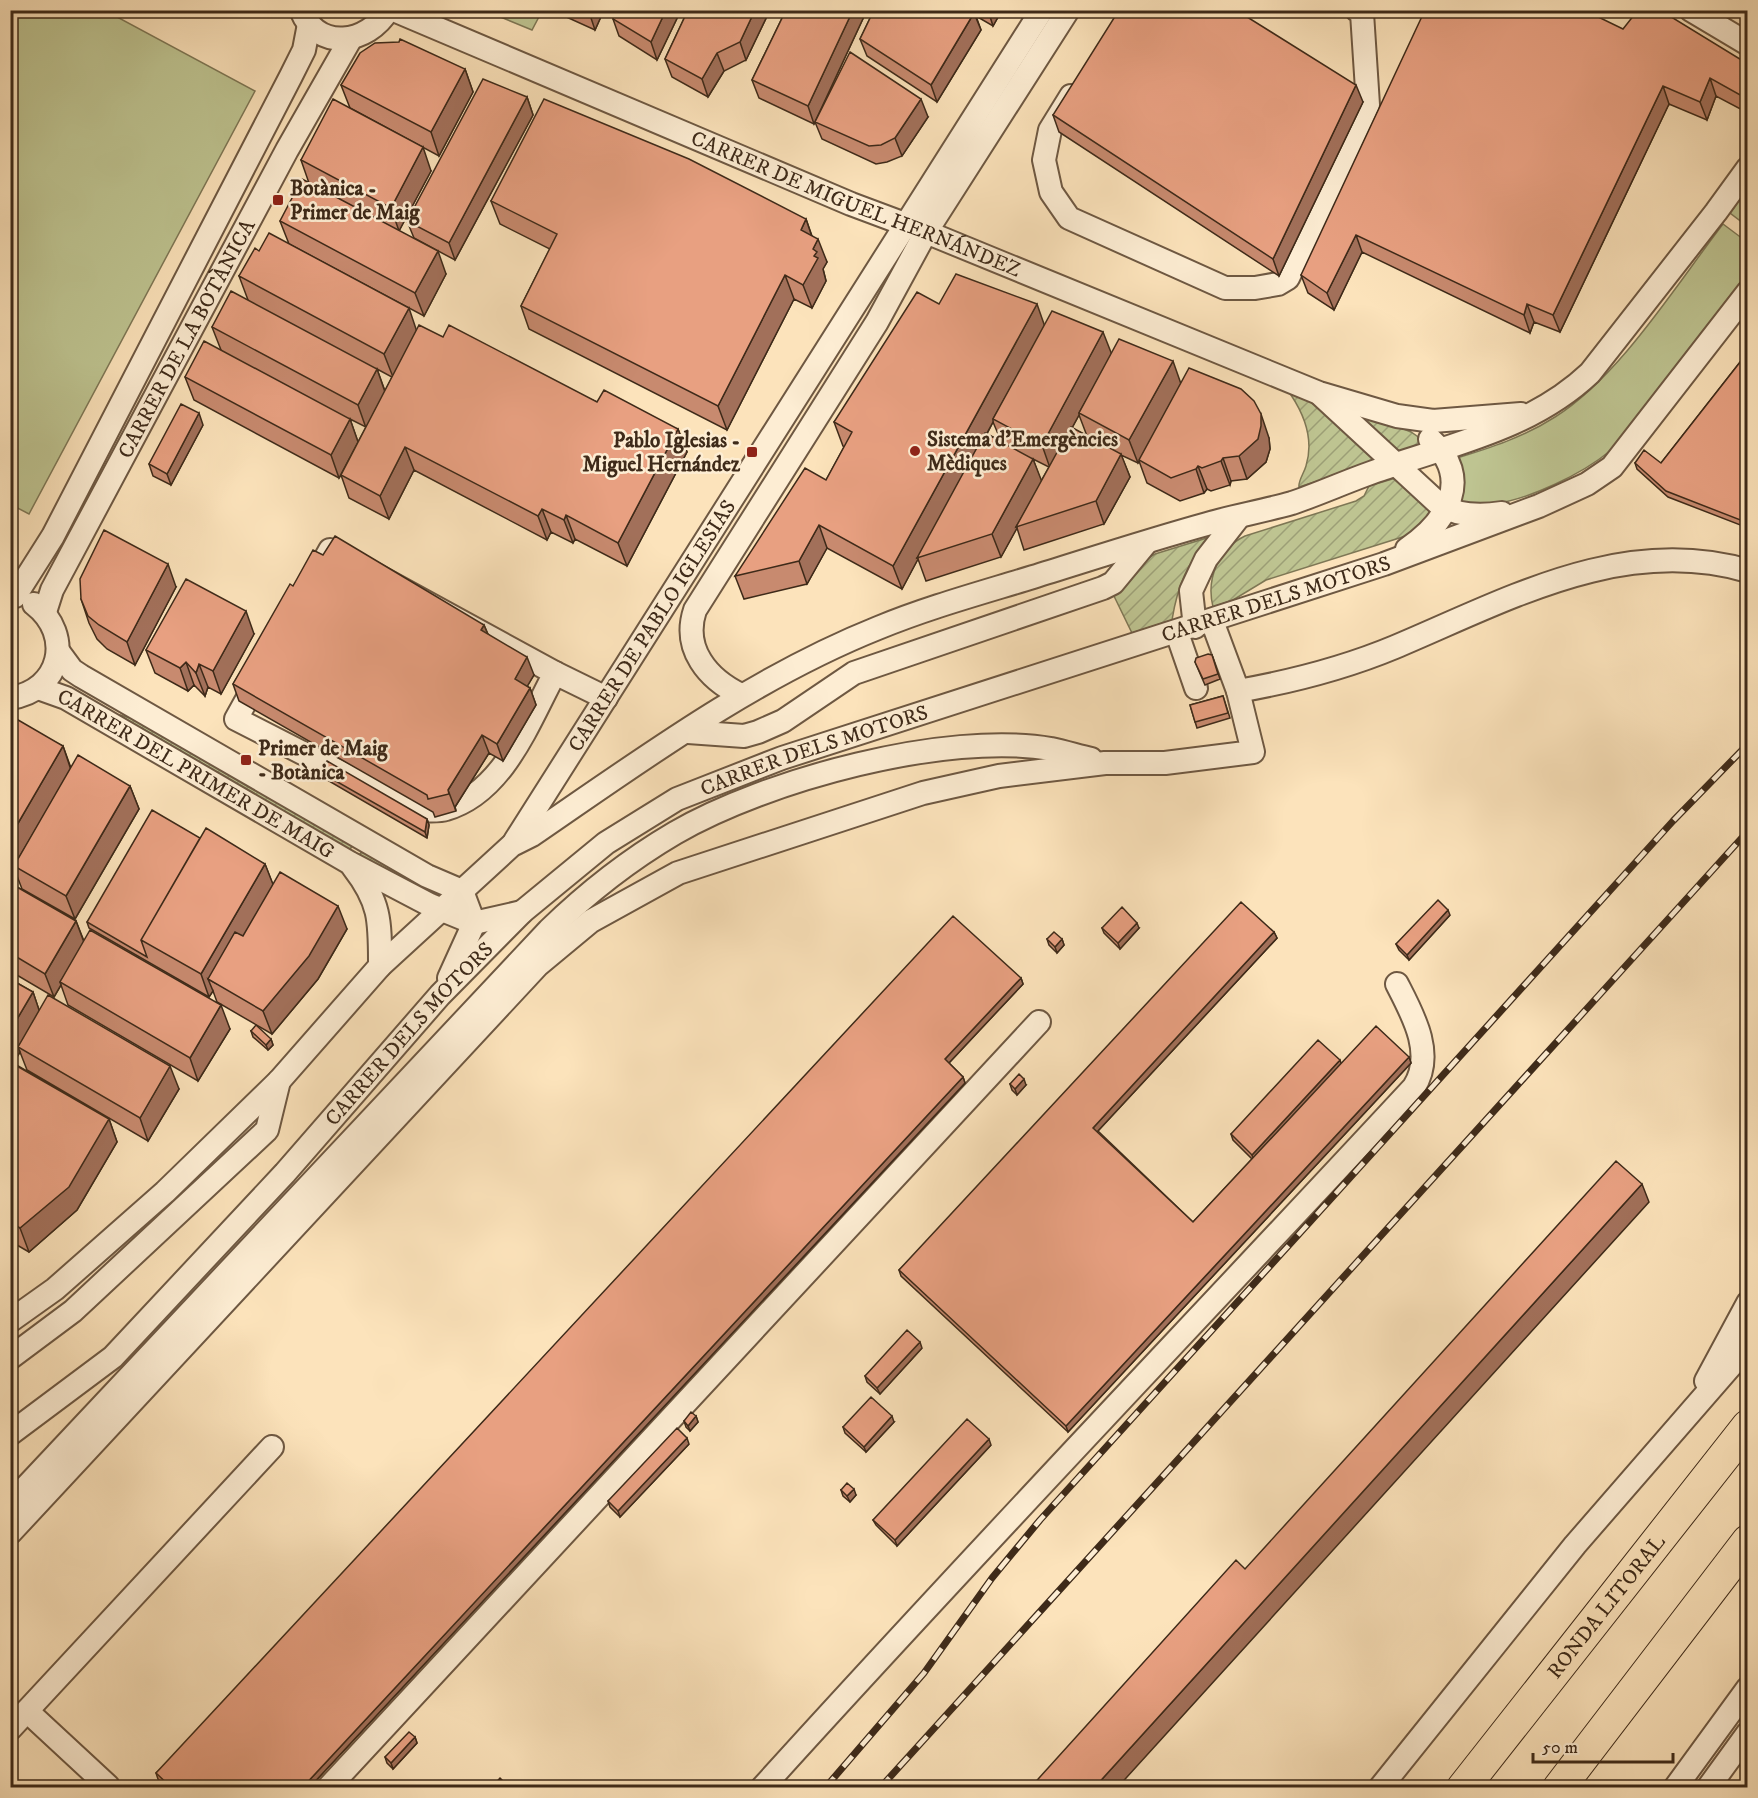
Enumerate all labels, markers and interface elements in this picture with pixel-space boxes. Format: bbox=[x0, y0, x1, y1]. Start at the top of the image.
street label: CARRER DE MIGUEL HERNÁNDEZ bbox=[687, 126, 1025, 283]
place label: Botànica - Primer de Maig bbox=[290, 176, 420, 226]
marker: Botànica - Primer de Maig bbox=[271, 193, 285, 207]
street label: CARRER DE LA BOTÀNICA bbox=[113, 215, 262, 463]
place label: Sistema d'Emergències Mèdiques bbox=[927, 427, 1118, 477]
place label: Pablo Iglesias - Miguel Hernández bbox=[583, 428, 741, 478]
marker: Sistema d'Emergències Mèdiques bbox=[908, 444, 922, 458]
marker: Pablo Iglesias - Miguel Hernández bbox=[745, 445, 759, 459]
street label: CARRER DE PABLO IGLESIAS bbox=[563, 495, 742, 757]
street label: CARRER DELS MOTORS bbox=[1158, 551, 1394, 649]
street label: CARRER DEL PRIMER DE MAIG bbox=[54, 684, 339, 865]
street label: CARRER DELS MOTORS bbox=[697, 700, 931, 803]
place label: Primer de Maig - Botànica bbox=[258, 736, 388, 786]
marker: Primer de Maig - Botànica bbox=[239, 753, 253, 767]
street label: CARRER DELS MOTORS bbox=[320, 937, 499, 1132]
street label: RONDA LITORAL bbox=[1542, 1530, 1671, 1684]
scale bar bbox=[1533, 1726, 1672, 1764]
text: 50 m bbox=[1542, 1737, 1578, 1759]

